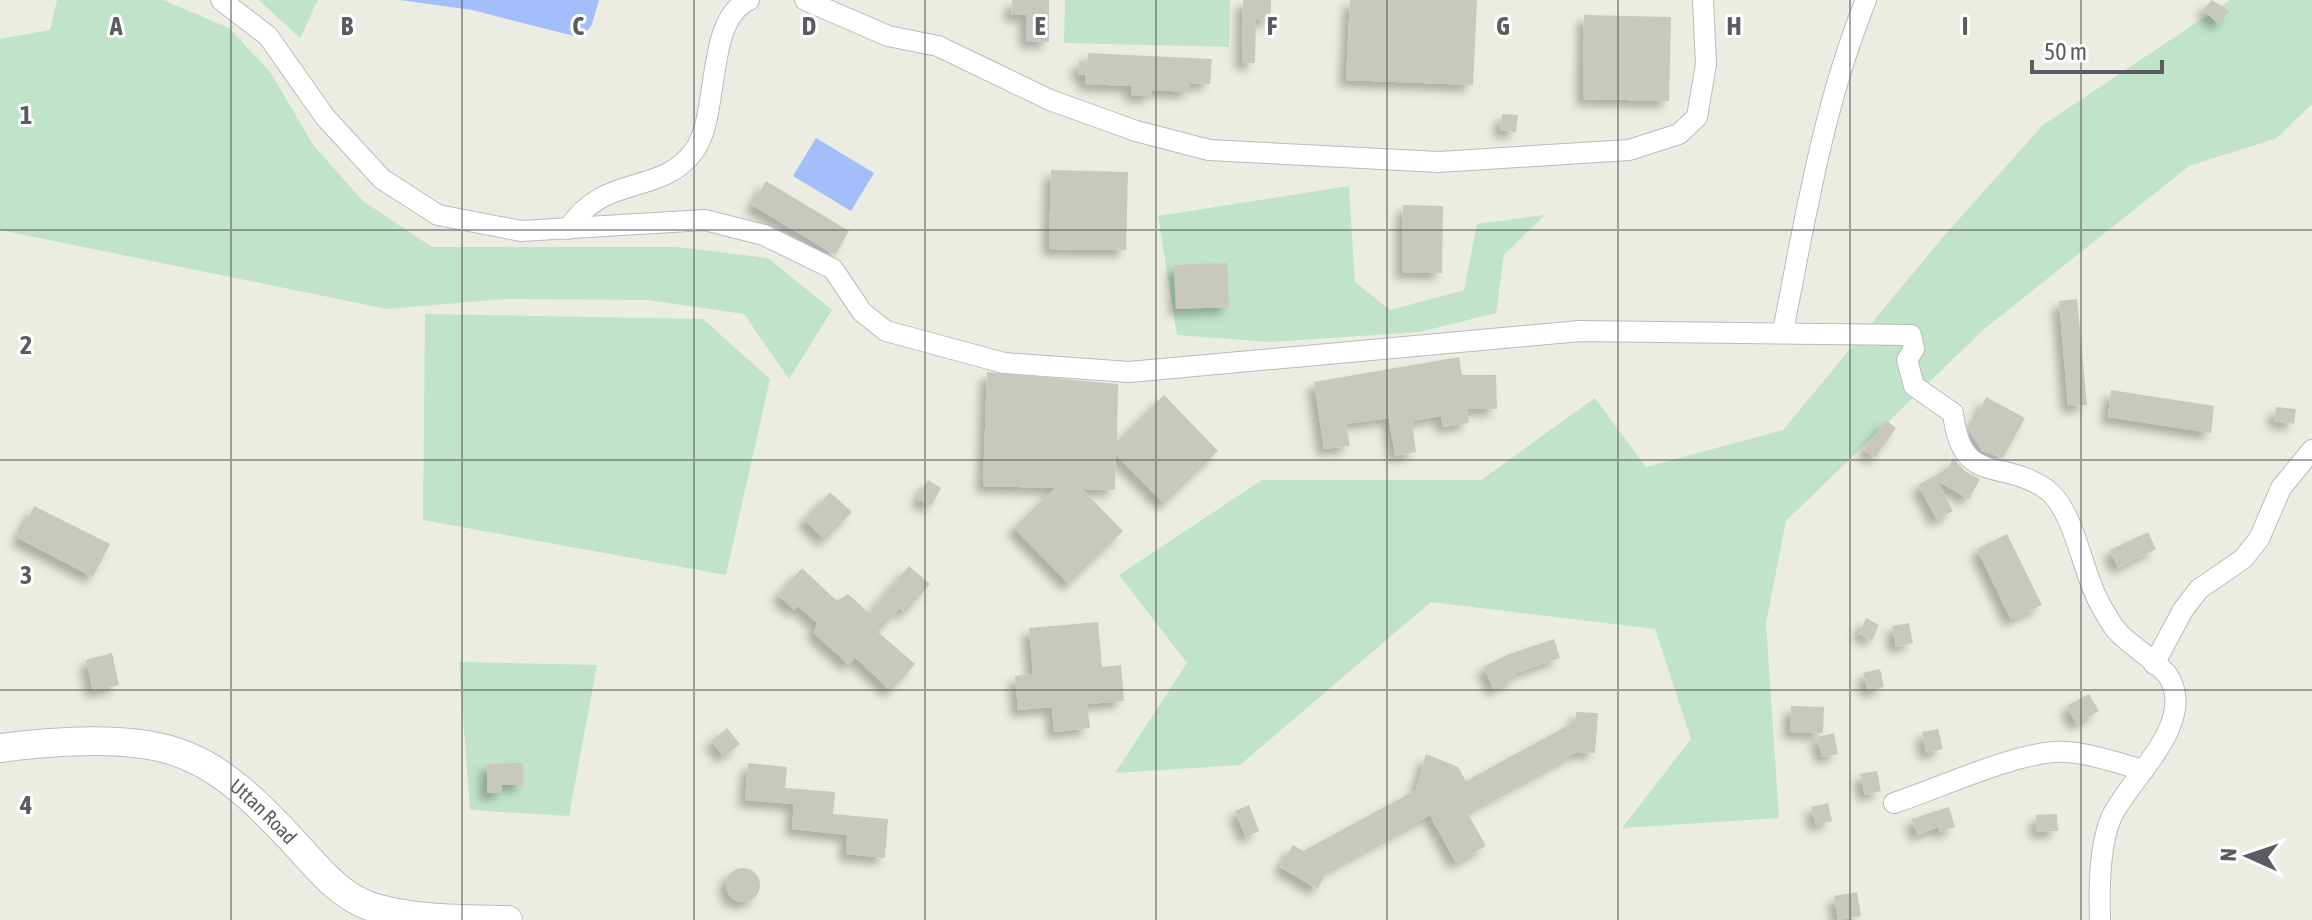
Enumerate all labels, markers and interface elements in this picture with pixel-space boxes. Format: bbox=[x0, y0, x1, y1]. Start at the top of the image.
text: A bbox=[109, 11, 123, 41]
text: B bbox=[341, 11, 354, 41]
text: C bbox=[572, 11, 584, 41]
text: D bbox=[802, 11, 816, 41]
text: E bbox=[1034, 11, 1046, 41]
text: F bbox=[1267, 11, 1278, 41]
text: G bbox=[1496, 11, 1510, 41]
text: H bbox=[1726, 11, 1742, 41]
text: I bbox=[1962, 11, 1968, 41]
scale bar bbox=[2032, 24, 2162, 74]
text: 50 m bbox=[2044, 38, 2087, 65]
text: 1 bbox=[20, 100, 32, 130]
text: 2 bbox=[20, 330, 32, 360]
text: 3 bbox=[20, 560, 32, 590]
street label: Uttan Road bbox=[226, 774, 302, 848]
text: 4 bbox=[19, 790, 32, 820]
north arrow bbox=[2208, 816, 2288, 896]
text: N bbox=[2215, 848, 2241, 862]

